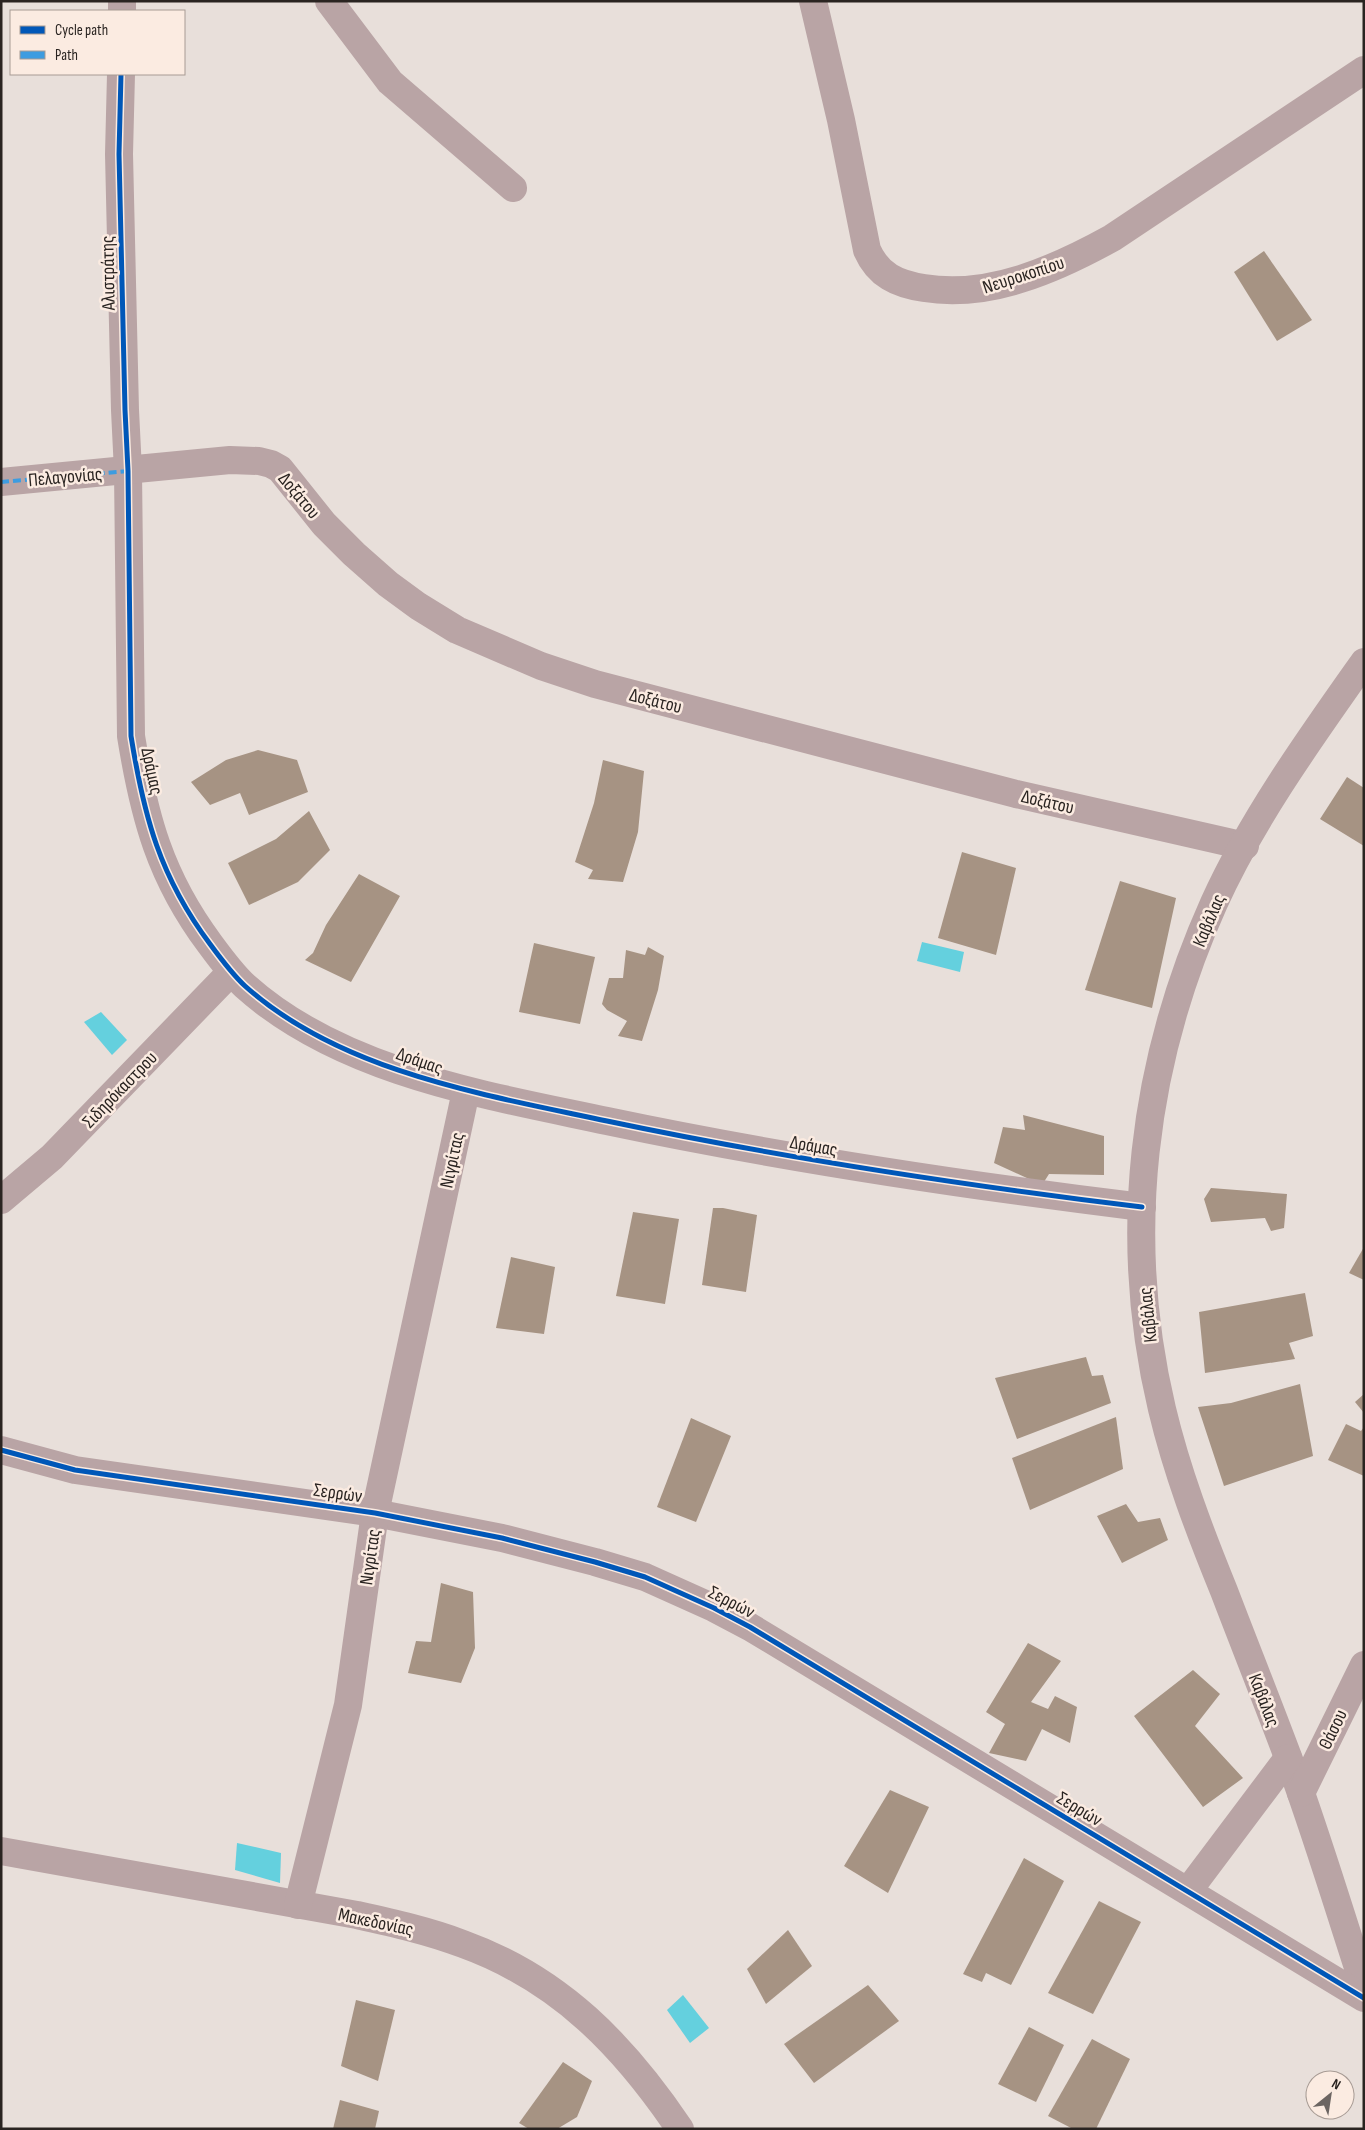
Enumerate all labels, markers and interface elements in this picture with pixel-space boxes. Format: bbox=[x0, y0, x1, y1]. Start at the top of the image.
legend bbox=[10, 10, 185, 75]
text: Cycle path bbox=[55, 21, 108, 40]
text: Path bbox=[55, 46, 78, 65]
street label: Αλιστράτης bbox=[96, 235, 121, 312]
street label: Νευροκοπίου bbox=[980, 251, 1067, 299]
street label: Πελαγονίας bbox=[27, 463, 103, 492]
street label: Δοξάτου bbox=[273, 468, 325, 524]
street label: Δοξάτου bbox=[627, 684, 684, 719]
street label: Δράμας bbox=[135, 746, 168, 797]
street label: Δοξάτου bbox=[1019, 785, 1076, 820]
street label: Καβάλας bbox=[1188, 891, 1231, 950]
street label: Δράμας bbox=[393, 1043, 446, 1080]
street label: Σιδηρόκαστρου bbox=[78, 1047, 162, 1133]
street label: Νιγρίτας bbox=[435, 1130, 470, 1190]
street label: Δράμας bbox=[788, 1131, 839, 1162]
street label: Καβάλας bbox=[1134, 1286, 1163, 1344]
street label: Σερρών bbox=[312, 1479, 364, 1508]
street label: Νιγρίτας bbox=[355, 1528, 386, 1587]
street label: Σερρών bbox=[704, 1581, 759, 1624]
street label: Καβάλας bbox=[1243, 1671, 1284, 1730]
street label: Θάσου bbox=[1314, 1706, 1353, 1753]
street label: Σερρών bbox=[1052, 1787, 1107, 1832]
street label: Μακεδονίας bbox=[336, 1903, 415, 1942]
north arrow bbox=[1305, 2070, 1355, 2120]
text: N bbox=[1329, 2075, 1344, 2093]

